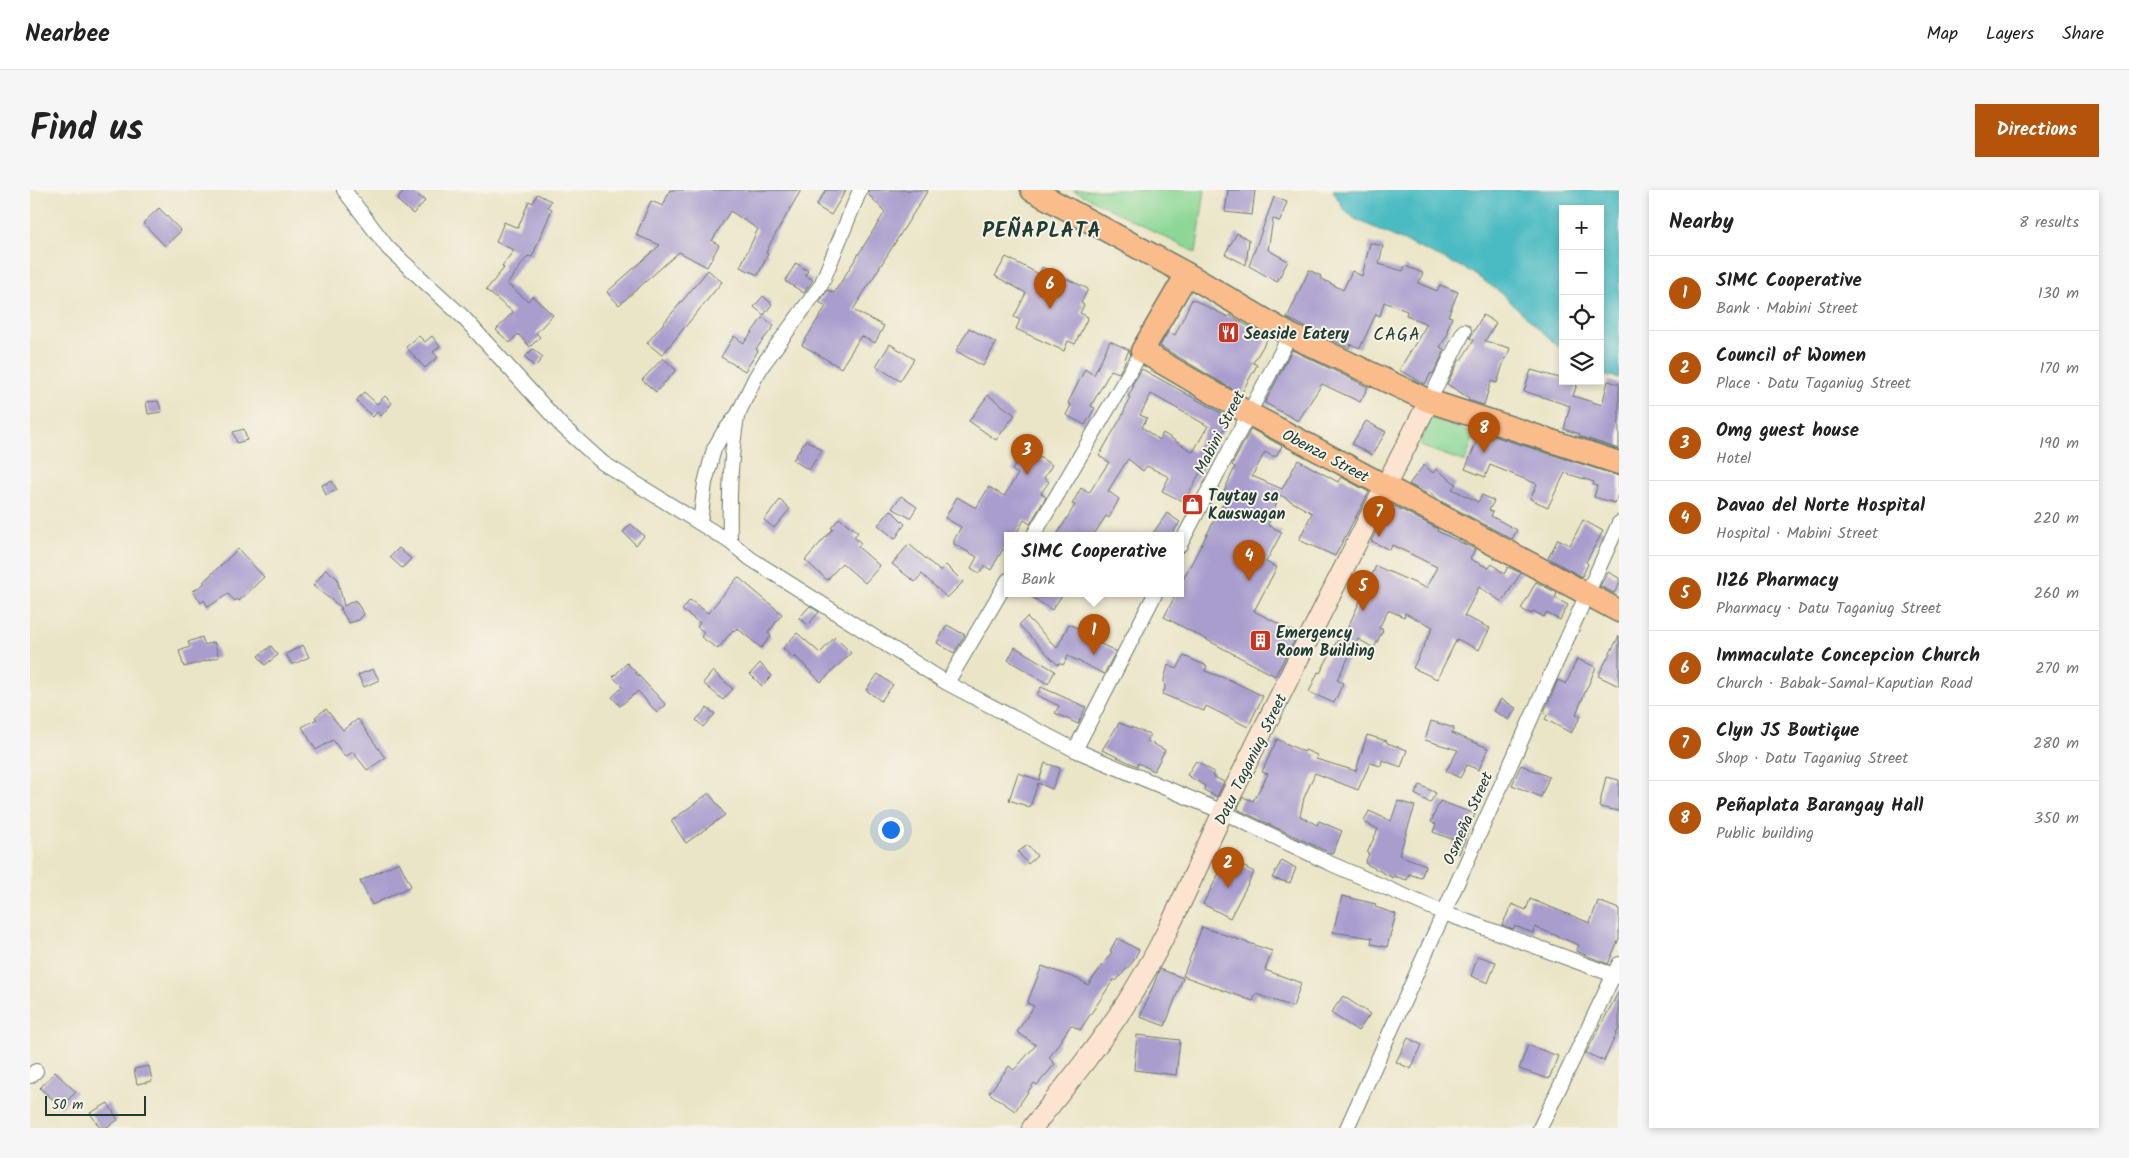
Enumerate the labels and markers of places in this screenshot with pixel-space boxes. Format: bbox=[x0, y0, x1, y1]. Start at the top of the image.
pin: 6 bbox=[1034, 268, 1066, 309]
restaurant icon: Seaside Eatery bbox=[1216, 321, 1240, 345]
place label: Seaside Eatery bbox=[1244, 322, 1350, 347]
pin: 8 bbox=[1468, 412, 1500, 453]
pin: 3 bbox=[1011, 434, 1043, 475]
place label: Taytay sa Kauswagan bbox=[1208, 484, 1285, 527]
shop icon: Taytay sa Kauswagan bbox=[1180, 492, 1204, 516]
pin: 7 bbox=[1363, 496, 1395, 537]
pin: 4 bbox=[1233, 540, 1265, 581]
pin: 5 bbox=[1347, 570, 1379, 611]
pin: 1 bbox=[1078, 614, 1110, 655]
place label: Emergency Room Building bbox=[1276, 621, 1375, 664]
building icon: Emergency Room Building bbox=[1248, 629, 1272, 653]
pin: 2 bbox=[1212, 847, 1244, 888]

